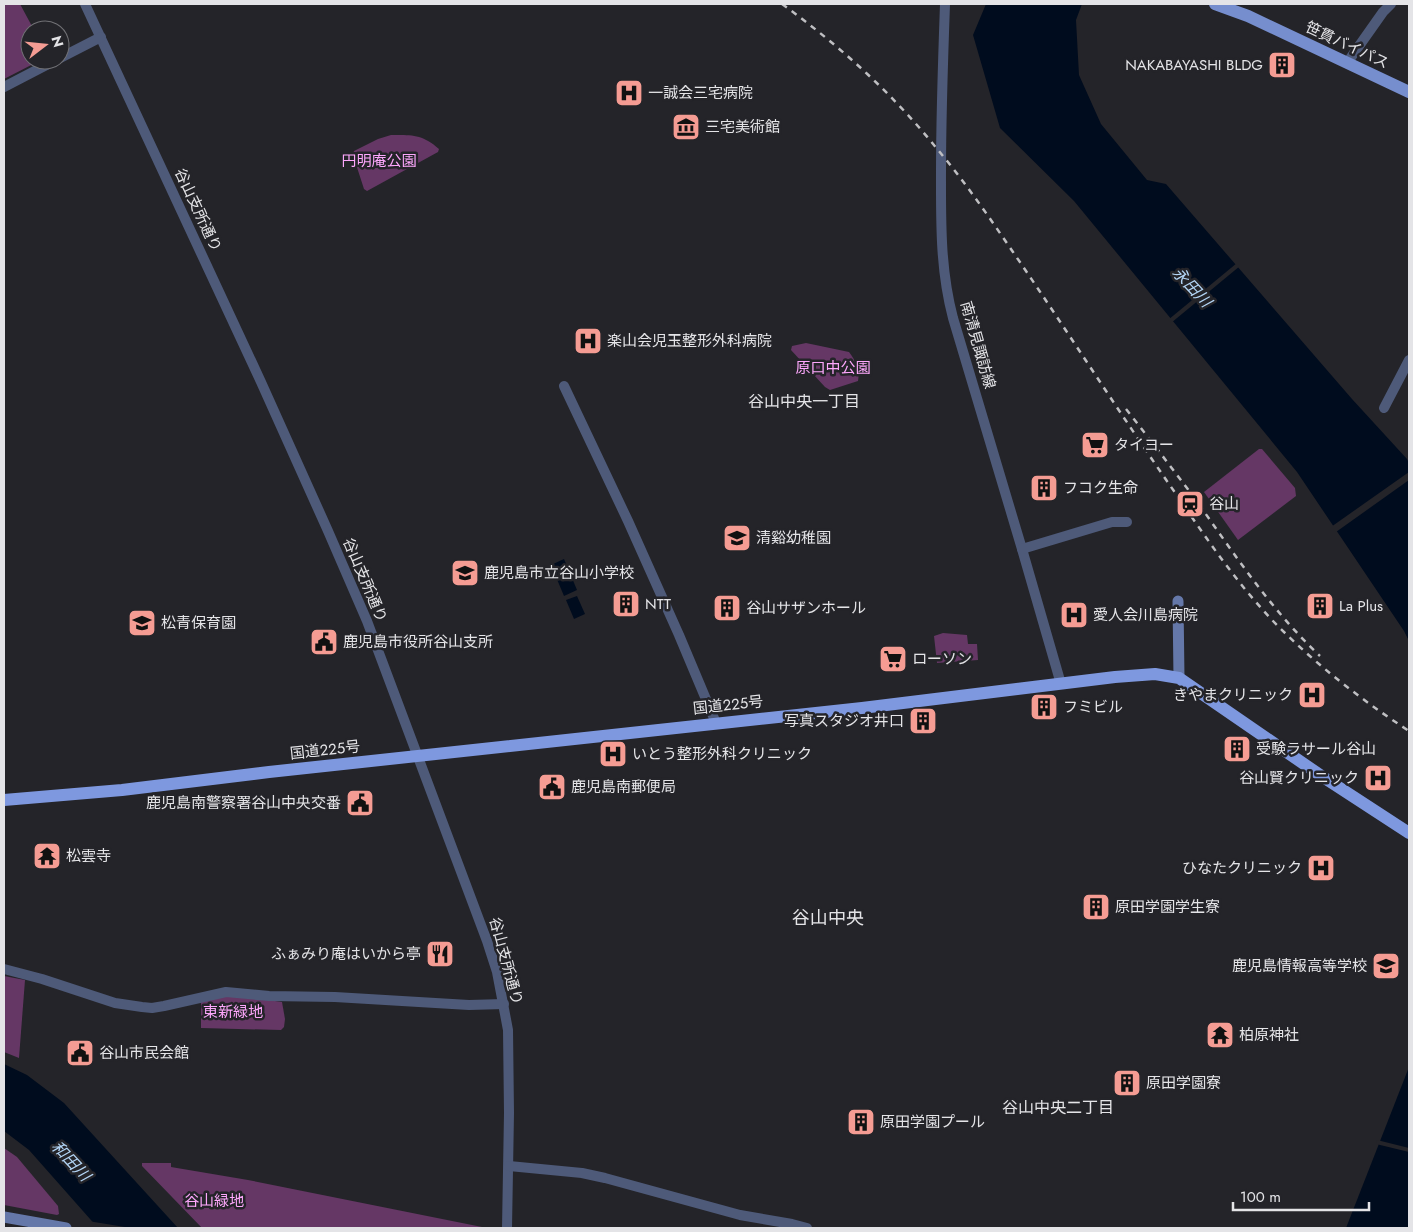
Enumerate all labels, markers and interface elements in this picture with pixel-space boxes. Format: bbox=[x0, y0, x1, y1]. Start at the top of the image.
street label: 笹貫バイパス bbox=[1302, 16, 1392, 74]
north arrow bbox=[20, 20, 70, 70]
text: N bbox=[46, 33, 69, 50]
building icon: NAKABAYASHI BLDG bbox=[1267, 50, 1297, 80]
place label: NAKABAYASHI BLDG bbox=[1125, 54, 1263, 76]
hospital icon: 一誠会三宅病院 bbox=[614, 78, 644, 108]
place label: 一誠会三宅病院 bbox=[648, 82, 753, 104]
museum icon: 三宅美術館 bbox=[671, 112, 701, 142]
place label: 三宅美術館 bbox=[705, 116, 780, 138]
park label: 円明庵公園 bbox=[341, 150, 417, 172]
street label: 谷山支所通り bbox=[169, 165, 227, 255]
water label: 永田川 bbox=[1167, 262, 1218, 314]
street label: 南清見諏訪線 bbox=[955, 299, 1001, 391]
hospital icon: 楽山会児玉整形外科病院 bbox=[573, 326, 603, 356]
place label: 楽山会児玉整形外科病院 bbox=[607, 330, 772, 352]
park label: 原口中公園 bbox=[795, 357, 871, 379]
district label: 谷山中央一丁目 bbox=[748, 390, 860, 413]
supermarket icon: タイヨー bbox=[1080, 430, 1110, 460]
place label: タイヨー bbox=[1114, 434, 1174, 456]
building icon: フコク生命 bbox=[1029, 473, 1059, 503]
place label: フコク生命 bbox=[1063, 477, 1138, 499]
station icon: 谷山 bbox=[1175, 489, 1205, 519]
place label: 谷山 bbox=[1209, 493, 1239, 515]
school or university icon: 清谿幼稚園 bbox=[722, 523, 752, 553]
place label: 清谿幼稚園 bbox=[756, 527, 831, 549]
street label: 谷山支所通り bbox=[337, 534, 393, 626]
school or university icon: 鹿児島市立谷山小学校 bbox=[450, 558, 480, 588]
place label: 鹿児島市立谷山小学校 bbox=[484, 562, 634, 584]
building icon: NTT bbox=[611, 589, 641, 619]
building icon: La Plus bbox=[1305, 591, 1335, 621]
place label: NTT bbox=[645, 593, 671, 615]
building icon: 谷山サザンホール bbox=[712, 593, 742, 623]
place label: La Plus bbox=[1339, 595, 1383, 617]
place label: 谷山サザンホール bbox=[746, 597, 866, 619]
hospital icon: 愛人会川島病院 bbox=[1059, 600, 1089, 630]
place label: 愛人会川島病院 bbox=[1093, 604, 1198, 626]
school or university icon: 松青保育園 bbox=[127, 608, 157, 638]
place label: 松青保育園 bbox=[161, 612, 236, 634]
public building icon: 鹿児島市役所谷山支所 bbox=[309, 627, 339, 657]
place label: 鹿児島市役所谷山支所 bbox=[343, 631, 493, 653]
supermarket icon: ローソン bbox=[878, 644, 908, 674]
place label: ローソン bbox=[912, 648, 972, 670]
hospital icon: きやまクリニック bbox=[1297, 680, 1327, 710]
place label: きやまクリニック bbox=[1173, 684, 1293, 706]
street label: 国道225号 bbox=[692, 690, 764, 720]
building icon: フミビル bbox=[1029, 692, 1059, 722]
place label: フミビル bbox=[1063, 696, 1123, 718]
building icon: 写真スタジオ井口 bbox=[908, 706, 938, 736]
place label: 写真スタジオ井口 bbox=[784, 710, 904, 732]
building icon: 受験ラサール谷山 bbox=[1222, 734, 1252, 764]
street label: 国道225号 bbox=[289, 735, 361, 765]
place label: 受験ラサール谷山 bbox=[1256, 738, 1376, 760]
hospital icon: いとう整形外科クリニック bbox=[598, 739, 628, 769]
place label: いとう整形外科クリニック bbox=[632, 743, 812, 765]
hospital icon: 谷山賢クリニック bbox=[1363, 763, 1393, 793]
place label: 谷山賢クリニック bbox=[1239, 767, 1359, 789]
public building icon: 鹿児島南郵便局 bbox=[537, 772, 567, 802]
place label: 鹿児島南郵便局 bbox=[571, 776, 676, 798]
public building icon: 鹿児島南警察署谷山中央交番 bbox=[345, 788, 375, 818]
place label: 鹿児島南警察署谷山中央交番 bbox=[146, 792, 341, 814]
temple icon: 松雲寺 bbox=[32, 841, 62, 871]
place label: 松雲寺 bbox=[66, 845, 111, 867]
hospital icon: ひなたクリニック bbox=[1306, 853, 1336, 883]
place label: ひなたクリニック bbox=[1182, 857, 1302, 879]
building icon: 原田学園学生寮 bbox=[1081, 892, 1111, 922]
place label: 原田学園学生寮 bbox=[1115, 896, 1220, 918]
district label: 谷山中央 bbox=[792, 905, 864, 931]
street label: 谷山支所通り bbox=[484, 915, 528, 1007]
restaurant icon: ふぁみり庵はいから亭 bbox=[425, 939, 455, 969]
place label: ふぁみり庵はいから亭 bbox=[271, 943, 421, 965]
school or university icon: 鹿児島情報高等学校 bbox=[1371, 951, 1401, 981]
place label: 鹿児島情報高等学校 bbox=[1232, 955, 1367, 977]
park label: 東新緑地 bbox=[203, 1001, 263, 1023]
temple icon: 柏原神社 bbox=[1205, 1020, 1235, 1050]
place label: 柏原神社 bbox=[1239, 1024, 1299, 1046]
public building icon: 谷山市民会館 bbox=[65, 1038, 95, 1068]
place label: 谷山市民会館 bbox=[99, 1042, 189, 1064]
building icon: 原田学園寮 bbox=[1112, 1068, 1142, 1098]
place label: 原田学園寮 bbox=[1146, 1072, 1221, 1094]
district label: 谷山中央二丁目 bbox=[1002, 1096, 1114, 1119]
building icon: 原田学園プール bbox=[846, 1107, 876, 1137]
place label: 原田学園プール bbox=[880, 1111, 985, 1133]
water label: 和田川 bbox=[46, 1136, 97, 1188]
scale bar bbox=[1233, 1180, 1369, 1212]
text: 100 m bbox=[1240, 1186, 1281, 1208]
park label: 谷山緑地 bbox=[184, 1190, 244, 1212]

